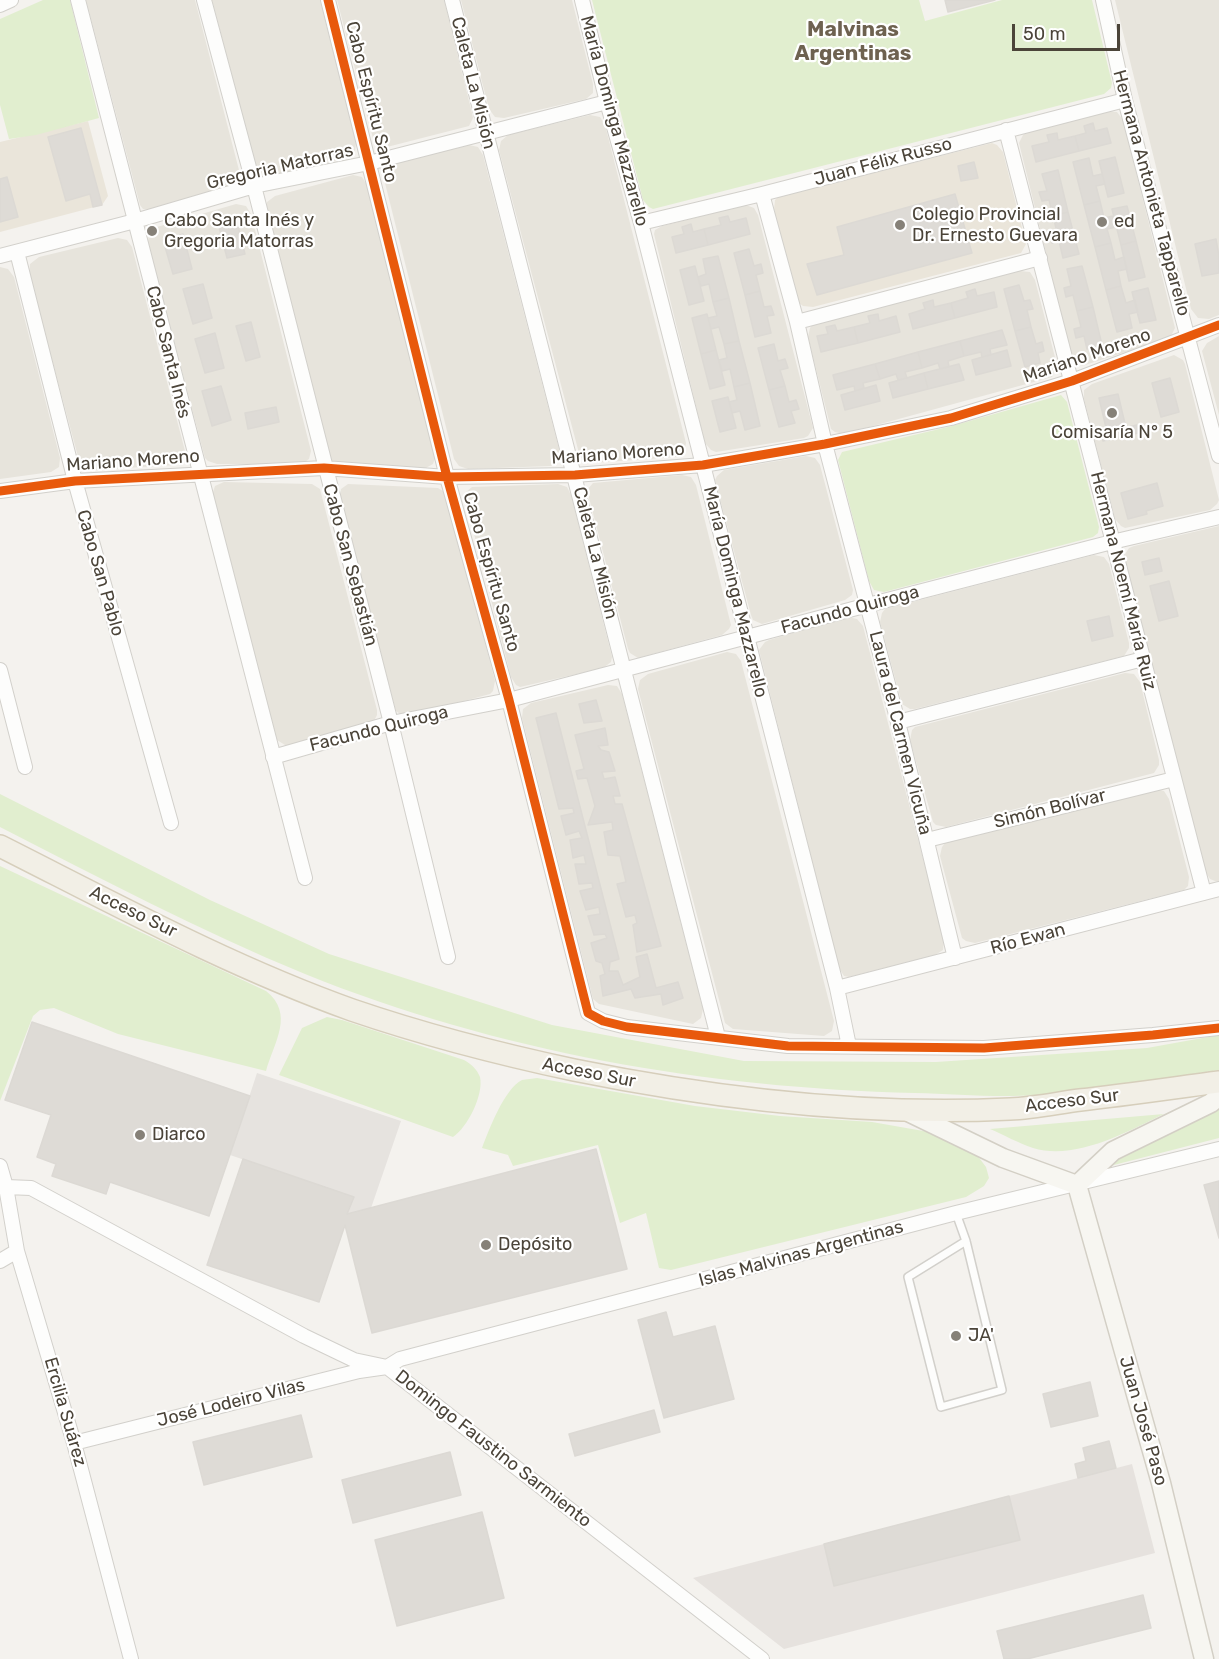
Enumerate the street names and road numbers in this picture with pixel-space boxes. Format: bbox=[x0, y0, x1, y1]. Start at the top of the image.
street label: María Dominga Mazzarello bbox=[575, 13, 653, 229]
street label: Caleta La Misión bbox=[446, 15, 500, 151]
street label: Cabo Espíritu Santo bbox=[341, 19, 401, 185]
street label: Hermana Antonieta Tapparello bbox=[1108, 68, 1194, 318]
street label: Juan Félix Russo bbox=[812, 133, 954, 191]
street label: Gregoria Matorras bbox=[205, 140, 355, 194]
street label: Cabo Santa Inés bbox=[141, 284, 195, 420]
street label: Mariano Moreno bbox=[1020, 324, 1154, 388]
street label: Mariano Moreno bbox=[551, 439, 685, 469]
street label: Mariano Moreno bbox=[66, 446, 200, 476]
street label: Hermana Noemí María Ruiz bbox=[1085, 469, 1161, 693]
street label: Cabo San Sebastián bbox=[318, 481, 382, 649]
street label: María Dominga Mazzarello bbox=[698, 484, 772, 700]
street label: Caleta La Misión bbox=[568, 485, 622, 621]
street label: Cabo Espíritu Santo bbox=[458, 490, 524, 654]
street label: Cabo San Pablo bbox=[72, 507, 128, 639]
street label: Facundo Quiroga bbox=[779, 581, 921, 639]
street label: Laura del Carmen Vicuña bbox=[864, 629, 936, 837]
street label: Facundo Quiroga bbox=[307, 701, 451, 757]
street label: Simón Bolívar bbox=[992, 785, 1108, 833]
street label: Acceso Sur bbox=[86, 882, 180, 942]
street label: Río Ewan bbox=[988, 919, 1068, 959]
street label: Acceso Sur bbox=[540, 1053, 638, 1093]
street label: Acceso Sur bbox=[1024, 1085, 1120, 1117]
street label: Islas Malvinas Argentinas bbox=[696, 1216, 906, 1292]
street label: Juan José Paso bbox=[1114, 1354, 1172, 1488]
street label: Ercilia Suárez bbox=[39, 1355, 91, 1469]
street label: Domingo Faustino Sarmiento bbox=[391, 1366, 595, 1532]
street label: José Lodeiro Vilas bbox=[155, 1374, 307, 1432]

